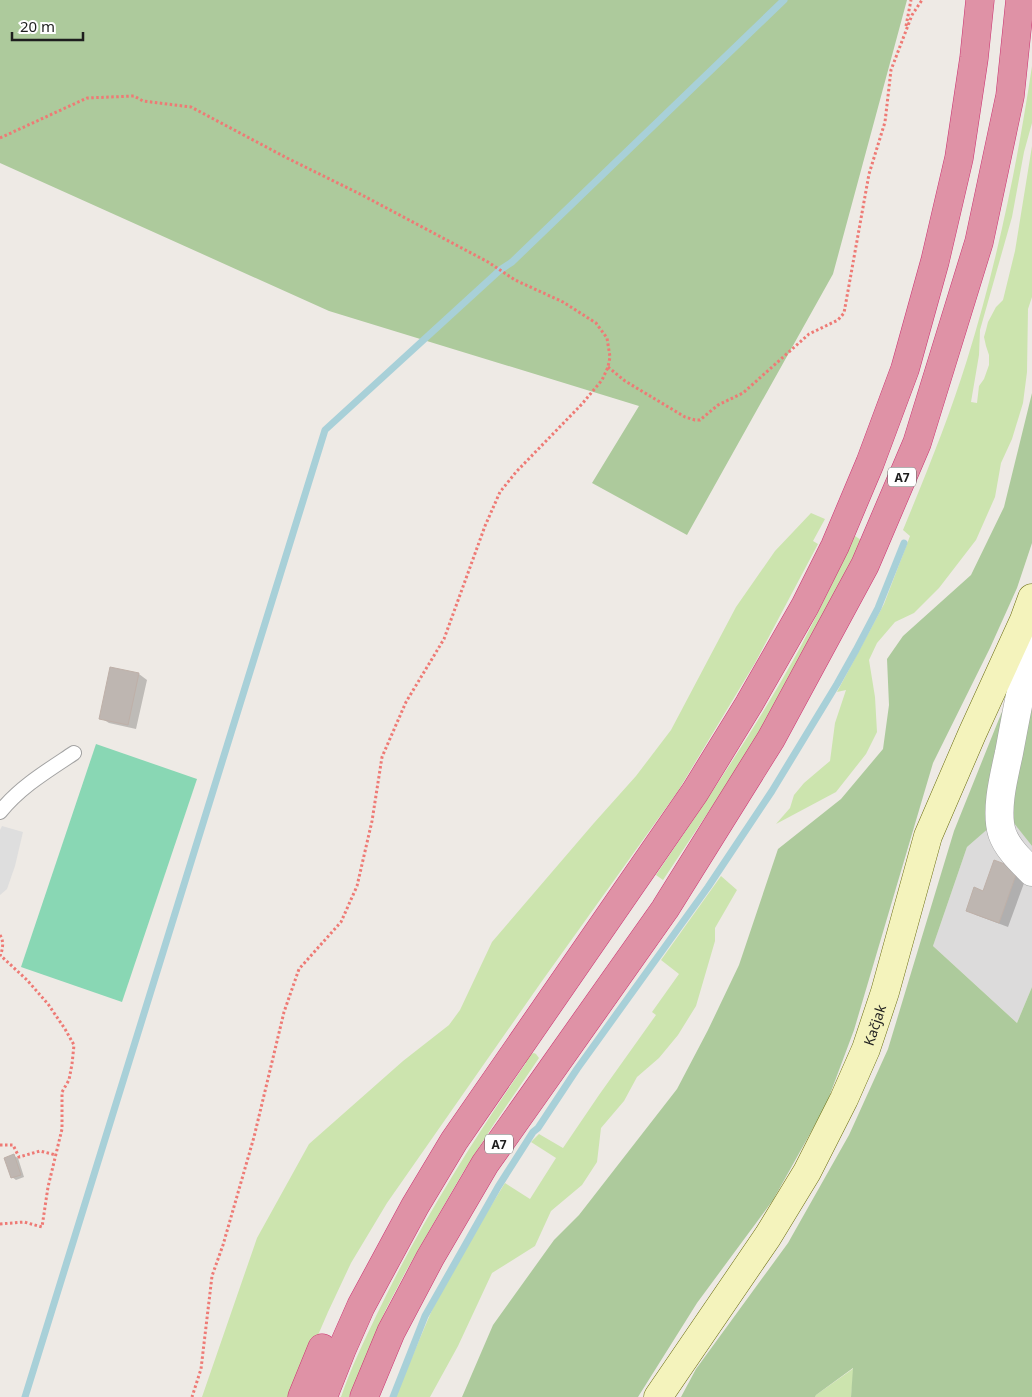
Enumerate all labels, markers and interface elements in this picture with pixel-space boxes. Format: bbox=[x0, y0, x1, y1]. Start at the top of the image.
scale bar bbox=[12, 10, 84, 42]
text: 20 m bbox=[20, 16, 55, 36]
road number: A7 bbox=[888, 468, 916, 487]
street label: Kačjak bbox=[858, 1001, 890, 1048]
road number: A7 bbox=[485, 1134, 513, 1154]

